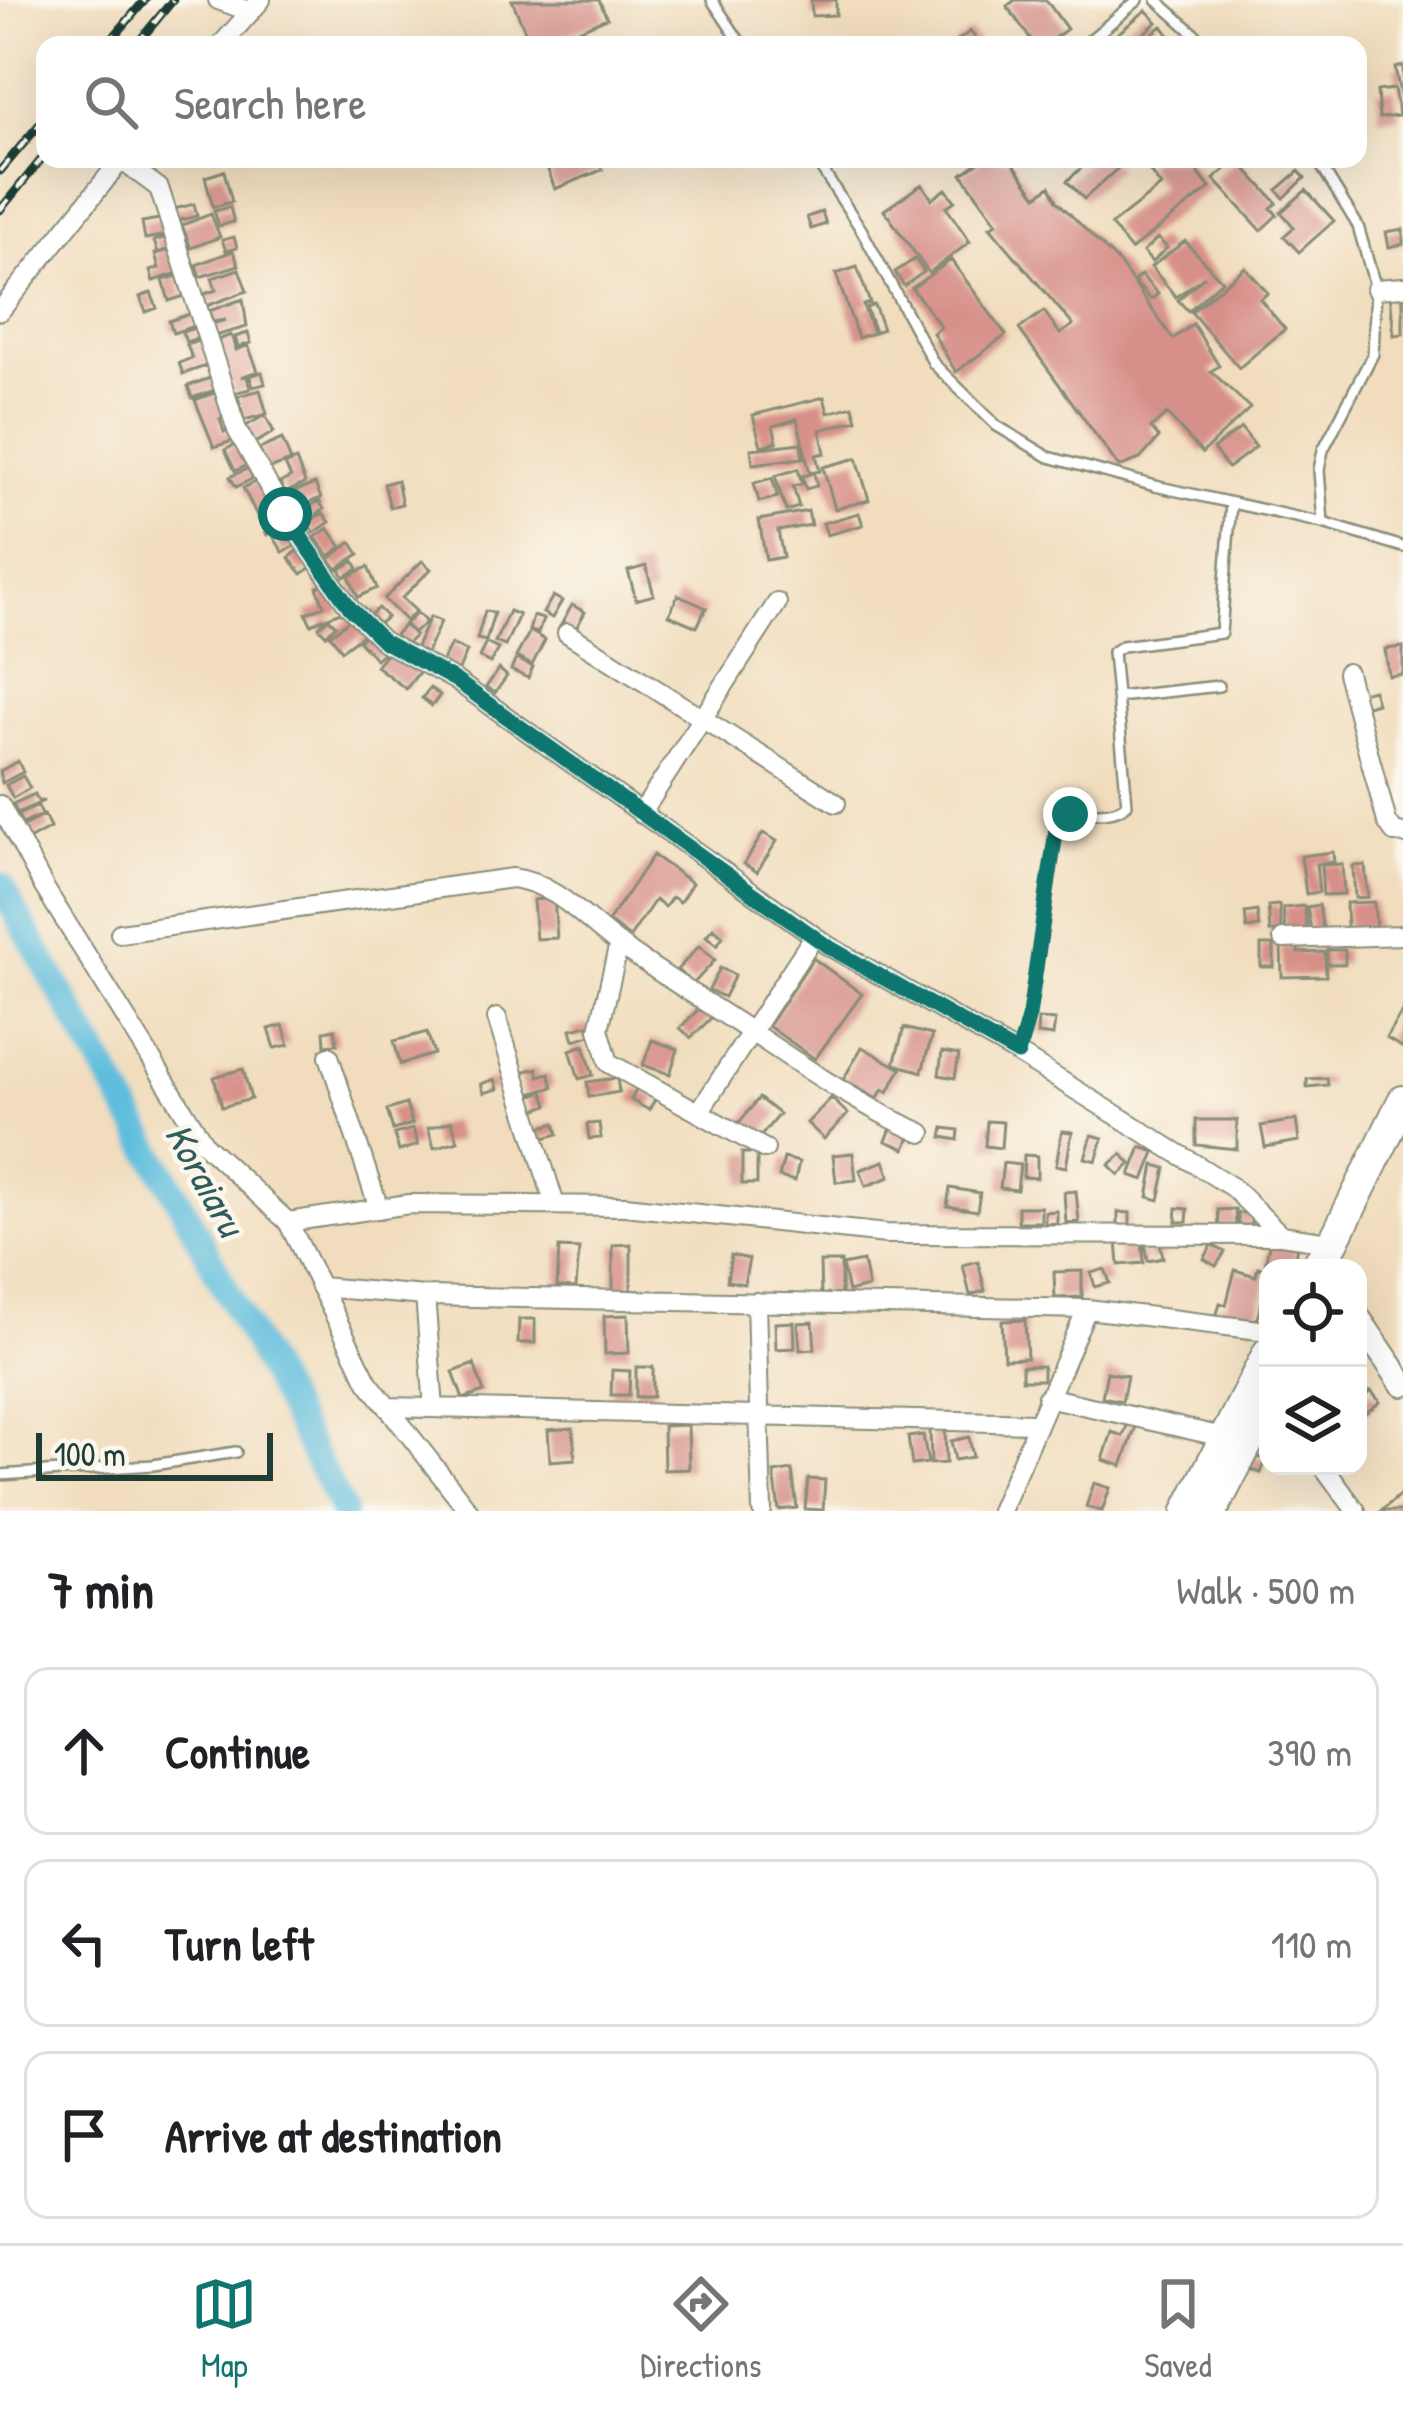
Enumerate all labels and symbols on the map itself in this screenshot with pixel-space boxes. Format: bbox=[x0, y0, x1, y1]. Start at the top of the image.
route start bbox=[258, 487, 312, 541]
route end bbox=[1043, 787, 1097, 841]
water label: Koraiaru bbox=[153, 1113, 260, 1248]
scale bar bbox=[36, 1427, 273, 1480]

